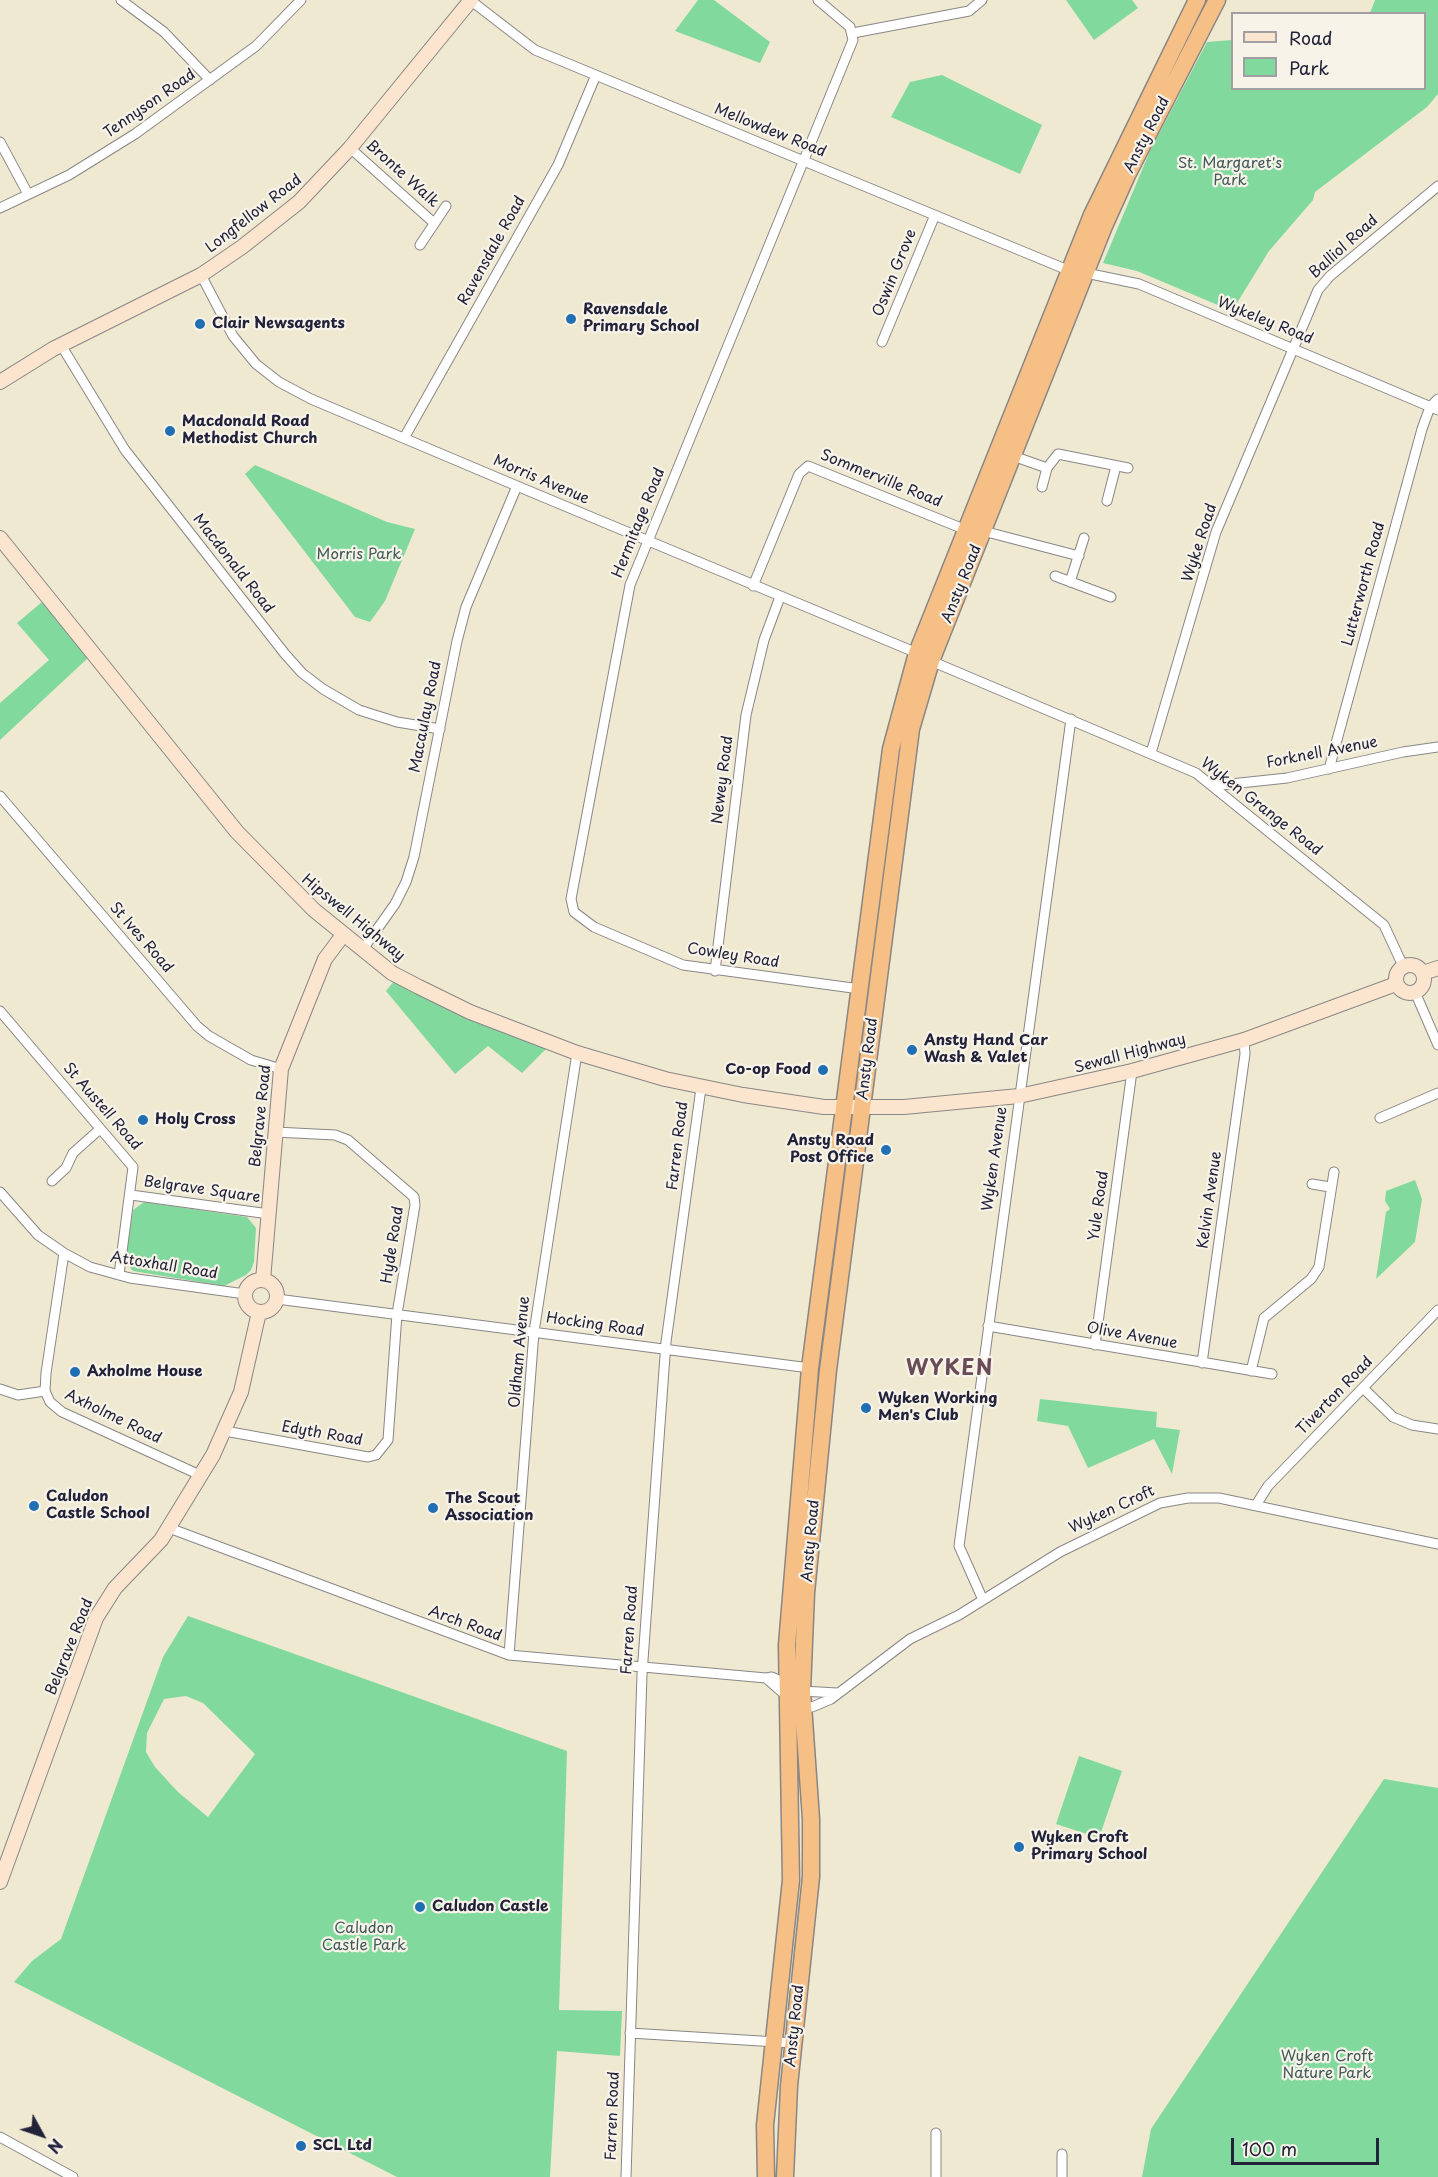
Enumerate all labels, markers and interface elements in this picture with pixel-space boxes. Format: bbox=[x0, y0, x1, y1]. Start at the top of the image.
legend bbox=[1231, 12, 1426, 90]
text: Road bbox=[1289, 24, 1333, 51]
text: Park bbox=[1289, 54, 1329, 81]
street label: Tennyson Road bbox=[101, 66, 199, 142]
street label: Ansty Road bbox=[1120, 94, 1174, 176]
street label: Mellowdew Road bbox=[711, 100, 829, 162]
street label: Bronte Walk bbox=[362, 136, 442, 212]
park label: St. Margaret's Park bbox=[1178, 155, 1282, 190]
street label: Longfellow Road bbox=[202, 171, 306, 257]
street label: Ravensdale Road bbox=[455, 193, 529, 309]
street label: Balliol Road bbox=[1306, 212, 1382, 282]
street label: Oswin Grove bbox=[869, 227, 921, 319]
street label: Wykeley Road bbox=[1214, 294, 1316, 348]
place label: Ravensdale Primary School bbox=[583, 301, 699, 336]
marker: Ravensdale Primary School bbox=[564, 312, 578, 326]
place label: Clair Newsagents bbox=[212, 315, 345, 333]
marker: Clair Newsagents bbox=[193, 317, 207, 331]
place label: Macdonald Road Methodist Church bbox=[182, 413, 318, 448]
marker: Macdonald Road Methodist Church bbox=[163, 424, 177, 438]
street label: Sommerville Road bbox=[818, 446, 944, 512]
street label: Morris Avenue bbox=[490, 452, 592, 508]
street label: Hermitage Road bbox=[609, 466, 669, 580]
street label: Wyke Road bbox=[1179, 501, 1221, 585]
street label: Macdonald Road bbox=[189, 511, 277, 617]
street label: Lutterworth Road bbox=[1339, 520, 1389, 648]
street label: Ansty Road bbox=[938, 542, 986, 626]
park label: Morris Park bbox=[317, 546, 401, 564]
street label: Macaulay Road bbox=[406, 660, 446, 774]
street label: Forknell Avenue bbox=[1265, 733, 1379, 773]
street label: Newey Road bbox=[709, 735, 737, 825]
street label: Wyken Grange Road bbox=[1197, 754, 1325, 860]
street label: Hipswell Highway bbox=[298, 871, 408, 965]
street label: St Ives Road bbox=[106, 899, 176, 977]
street label: Cowley Road bbox=[686, 940, 780, 972]
street label: Ansty Road bbox=[854, 1017, 882, 1101]
street label: Sewall Highway bbox=[1072, 1031, 1188, 1077]
place label: Ansty Hand Car Wash & Valet bbox=[924, 1032, 1048, 1067]
marker: Ansty Hand Car Wash & Valet bbox=[905, 1043, 919, 1057]
street label: St Austell Road bbox=[59, 1060, 145, 1154]
place label: Co-op Food bbox=[725, 1061, 811, 1079]
marker: Co-op Food bbox=[816, 1063, 830, 1077]
street label: Belgrave Road bbox=[247, 1064, 275, 1168]
street label: Farren Road bbox=[664, 1101, 692, 1191]
street label: Wyken Avenue bbox=[979, 1106, 1011, 1212]
place label: Holy Cross bbox=[155, 1111, 235, 1129]
marker: Holy Cross bbox=[136, 1113, 150, 1127]
place label: Ansty Road Post Office bbox=[787, 1132, 874, 1167]
marker: Ansty Road Post Office bbox=[879, 1143, 893, 1157]
street label: Kelvin Avenue bbox=[1194, 1150, 1226, 1250]
street label: Yule Road bbox=[1085, 1170, 1113, 1242]
street label: Belgrave Square bbox=[143, 1173, 261, 1207]
street label: Hyde Road bbox=[378, 1205, 408, 1285]
street label: Attoxhall Road bbox=[109, 1249, 219, 1283]
street label: Oldham Avenue bbox=[506, 1295, 534, 1409]
street label: Hocking Road bbox=[545, 1309, 645, 1341]
street label: Olive Avenue bbox=[1085, 1319, 1179, 1353]
street label: Tiverton Road bbox=[1293, 1353, 1377, 1439]
district label: WYKEN bbox=[906, 1356, 994, 1382]
place label: Axholme House bbox=[87, 1363, 202, 1381]
marker: Axholme House bbox=[68, 1365, 82, 1379]
street label: Axholme Road bbox=[62, 1386, 164, 1448]
place label: Wyken Working Men's Club bbox=[878, 1390, 997, 1425]
marker: Wyken Working Men's Club bbox=[859, 1401, 873, 1415]
street label: Edyth Road bbox=[280, 1418, 364, 1450]
street label: Wyken Croft bbox=[1066, 1482, 1158, 1538]
place label: Caludon Castle School bbox=[46, 1488, 150, 1523]
place label: The Scout Association bbox=[445, 1490, 533, 1525]
marker: Caludon Castle School bbox=[27, 1499, 41, 1513]
street label: Ansty Road bbox=[798, 1499, 824, 1583]
marker: The Scout Association bbox=[426, 1501, 440, 1515]
street label: Farren Road bbox=[618, 1585, 642, 1675]
street label: Belgrave Road bbox=[42, 1596, 98, 1698]
street label: Arch Road bbox=[426, 1602, 504, 1646]
place label: Wyken Croft Primary School bbox=[1031, 1829, 1147, 1864]
marker: Wyken Croft Primary School bbox=[1012, 1840, 1026, 1854]
place label: Caludon Castle bbox=[432, 1898, 549, 1916]
marker: Caludon Castle bbox=[413, 1900, 427, 1914]
park label: Caludon Castle Park bbox=[322, 1920, 406, 1955]
street label: Ansty Road bbox=[782, 1984, 808, 2068]
park label: Wyken Croft Nature Park bbox=[1281, 2048, 1373, 2083]
street label: Farren Road bbox=[602, 2071, 624, 2161]
north arrow bbox=[12, 2105, 72, 2165]
scale bar bbox=[1234, 2126, 1382, 2164]
text: N bbox=[43, 2134, 69, 2159]
text: 100 m bbox=[1242, 2135, 1297, 2162]
place label: SCL Ltd bbox=[313, 2137, 372, 2155]
marker: SCL Ltd bbox=[294, 2139, 308, 2153]

